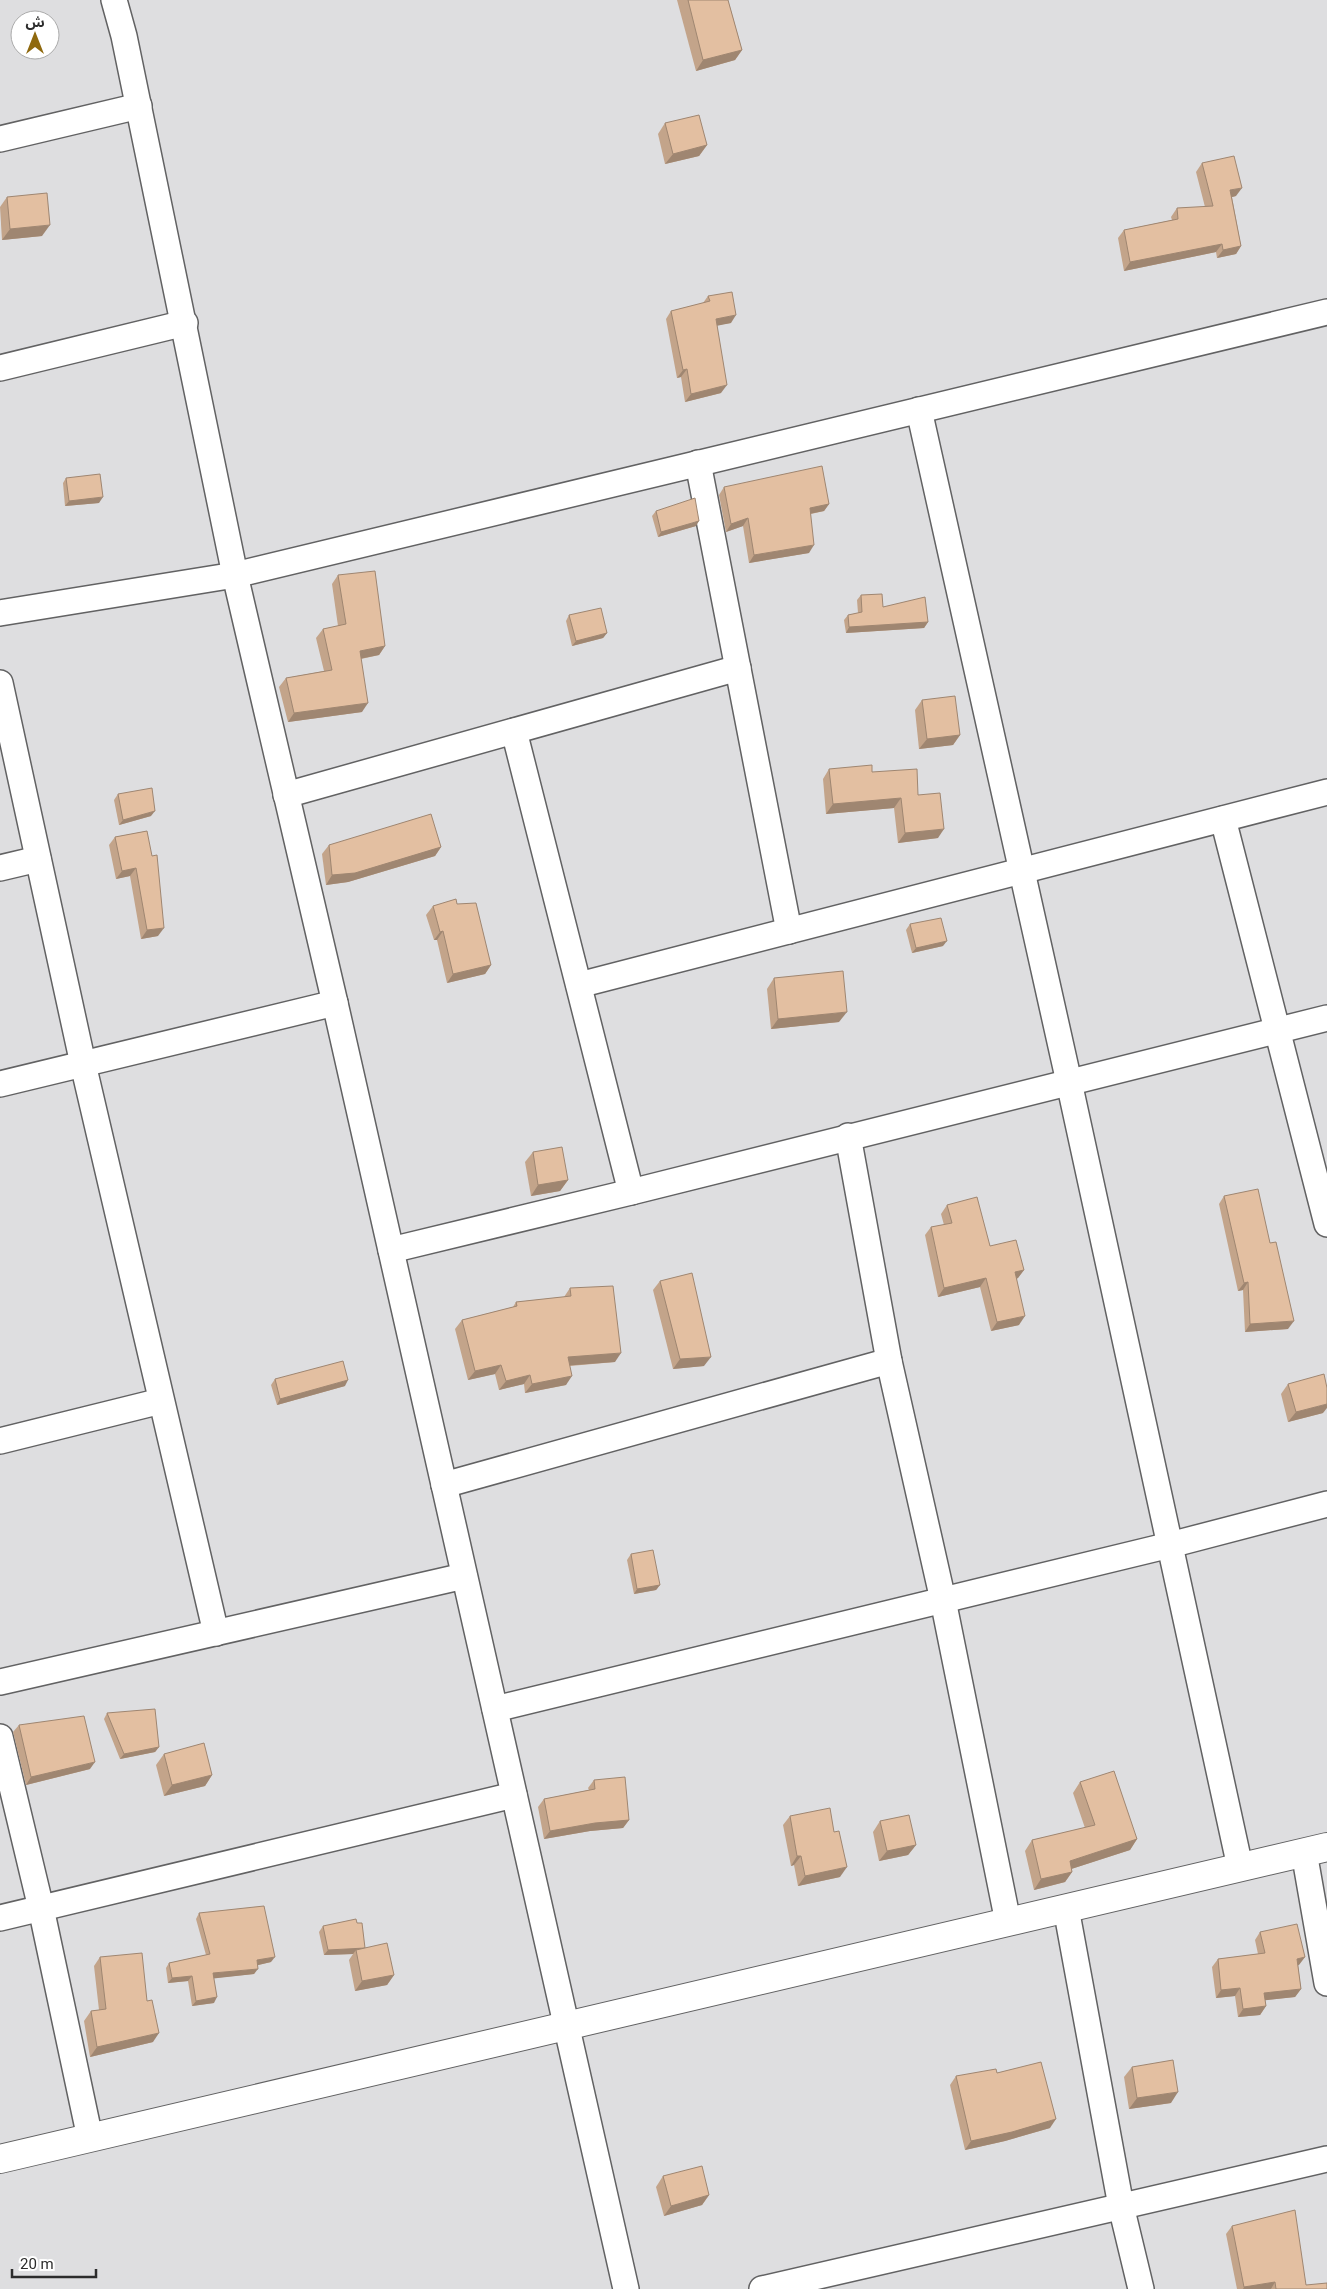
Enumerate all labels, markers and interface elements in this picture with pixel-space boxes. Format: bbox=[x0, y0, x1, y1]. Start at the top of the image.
north arrow bbox=[10, 10, 60, 60]
text: ش bbox=[25, 14, 45, 30]
scale bar bbox=[12, 2246, 96, 2278]
text: 20 m bbox=[20, 2255, 54, 2273]

